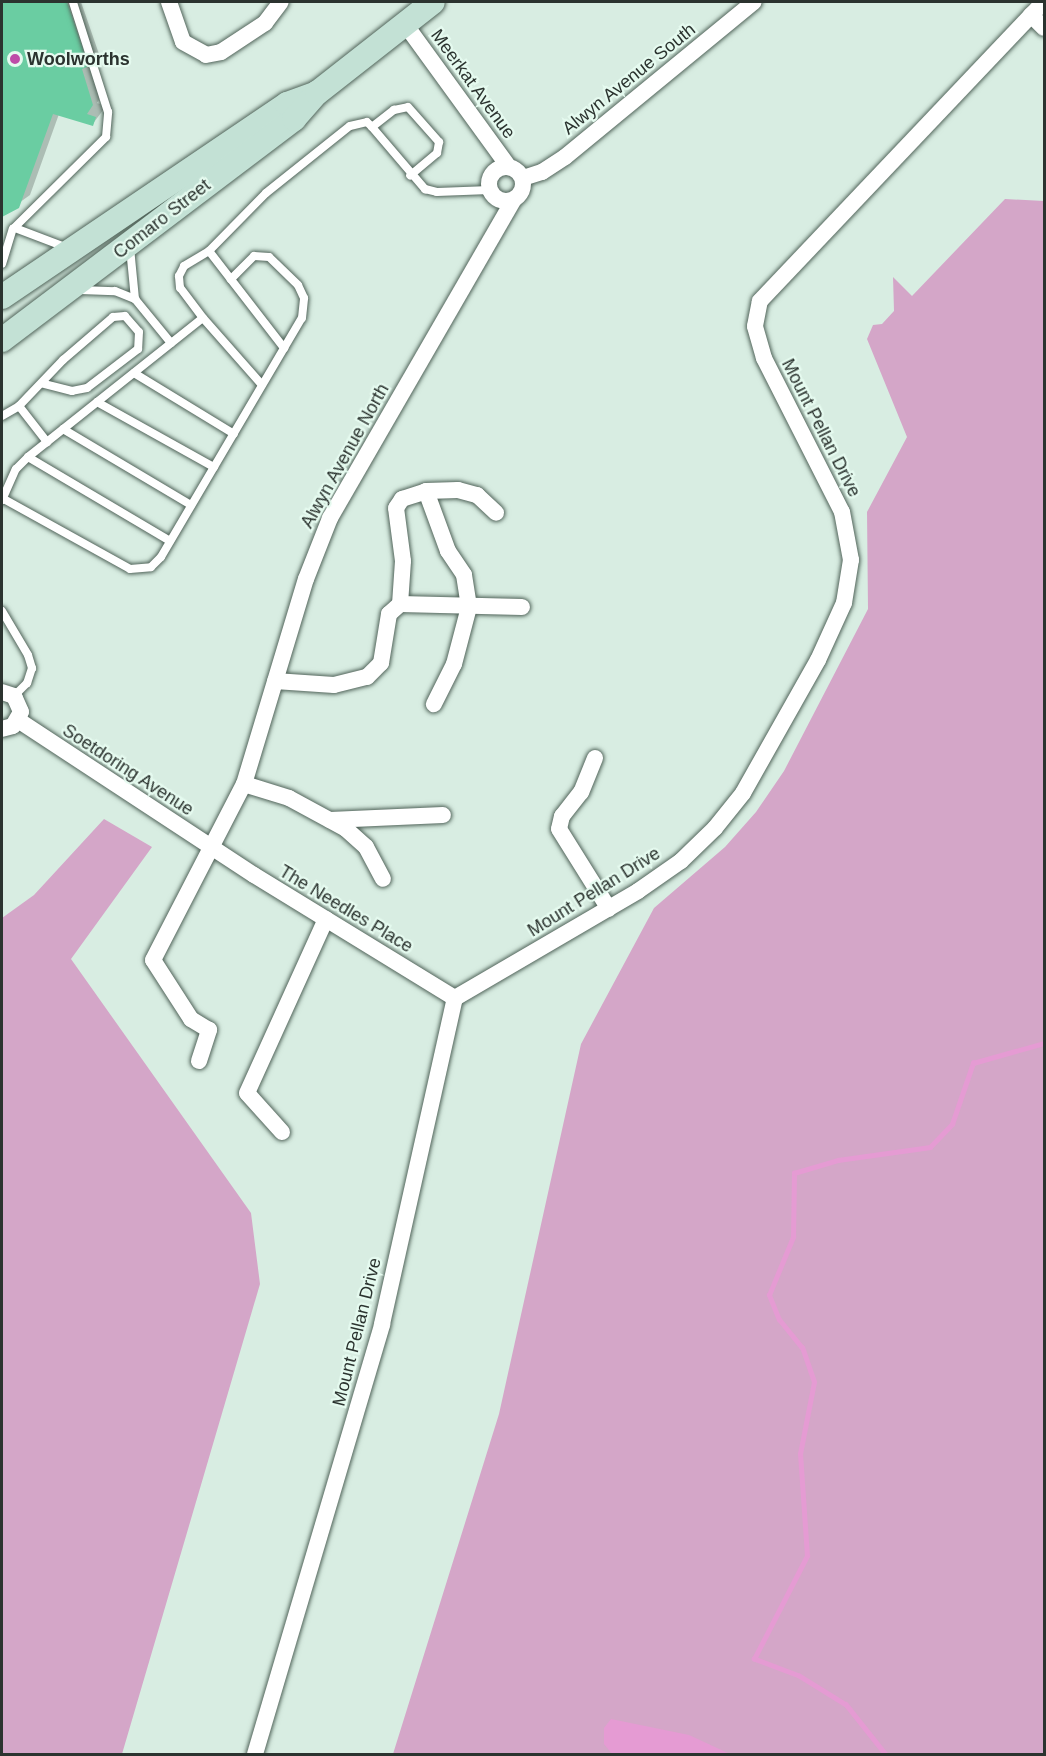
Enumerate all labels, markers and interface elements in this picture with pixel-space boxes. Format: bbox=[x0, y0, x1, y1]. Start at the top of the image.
street label: Alwyn Avenue South bbox=[558, 18, 700, 140]
street label: Meerkat Avenue bbox=[426, 25, 520, 143]
place label: Woolworths bbox=[27, 48, 130, 70]
marker: Woolworths bbox=[8, 52, 22, 66]
street label: Comaro Street bbox=[109, 174, 215, 264]
street label: Mount Pellan Drive bbox=[777, 355, 865, 501]
street label: Alwyn Avenue North bbox=[296, 380, 394, 532]
street label: Soetdoring Avenue bbox=[58, 719, 198, 821]
street label: Mount Pellan Drive bbox=[524, 843, 664, 941]
street label: The Needles Place bbox=[275, 861, 417, 957]
street label: Mount Pellan Drive bbox=[328, 1256, 386, 1408]

